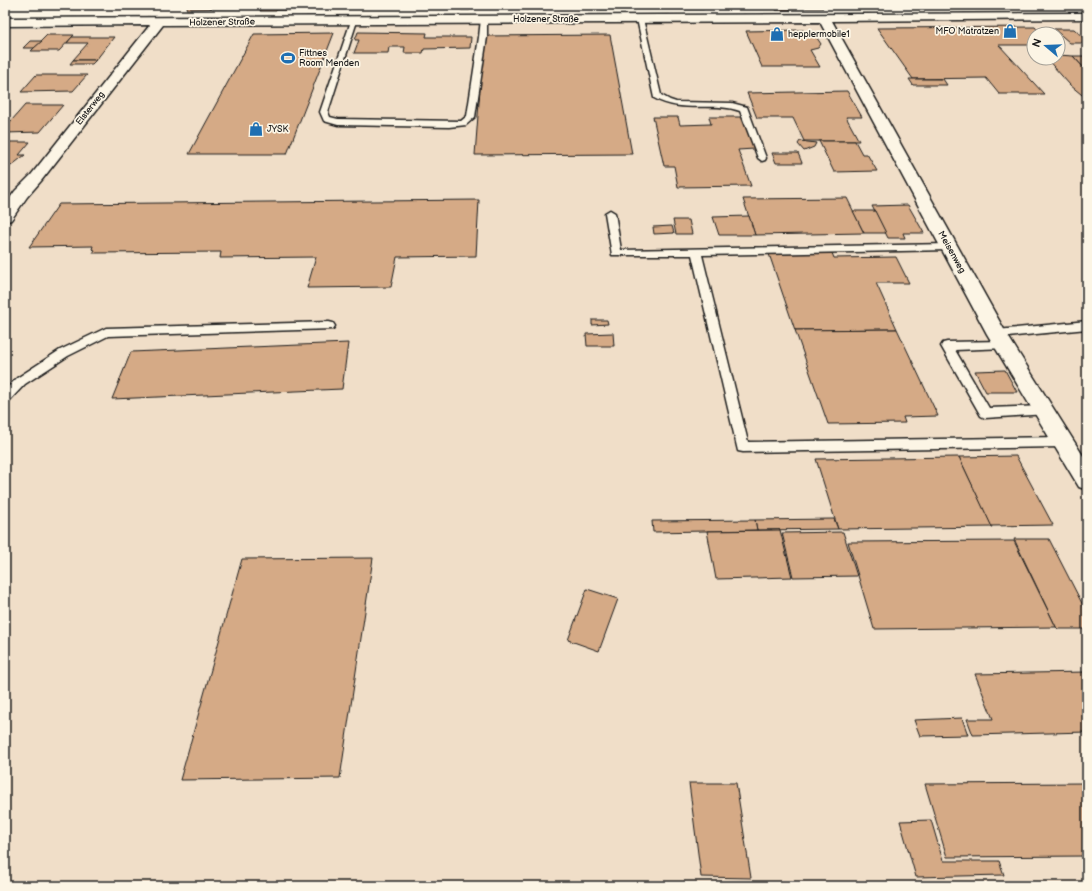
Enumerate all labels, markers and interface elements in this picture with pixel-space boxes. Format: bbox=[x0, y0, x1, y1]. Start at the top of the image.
street label: Holzener Straße bbox=[513, 14, 580, 25]
street label: Holzener Straße bbox=[189, 16, 256, 29]
shop icon: MFO Matratzen bbox=[1002, 23, 1018, 39]
shop icon: hepplermobile1 bbox=[769, 26, 785, 42]
place label: MFO Matratzen bbox=[935, 26, 999, 37]
north arrow bbox=[1026, 26, 1066, 66]
place label: hepplermobile1 bbox=[788, 29, 850, 40]
text: N bbox=[1030, 37, 1045, 49]
place label: Fittnes Room Menden bbox=[299, 48, 359, 69]
sports icon: Fittnes Room Menden bbox=[280, 50, 296, 66]
street label: Elsterweg bbox=[74, 89, 107, 127]
shop icon: JYSK bbox=[248, 121, 264, 137]
place label: JYSK bbox=[267, 124, 289, 135]
street label: Meisenweg bbox=[935, 229, 968, 275]

